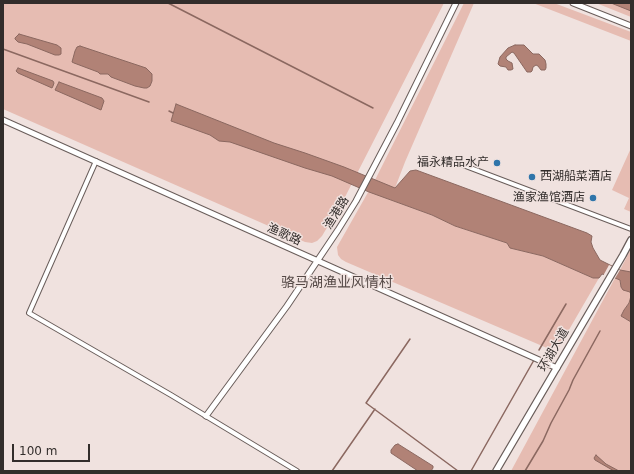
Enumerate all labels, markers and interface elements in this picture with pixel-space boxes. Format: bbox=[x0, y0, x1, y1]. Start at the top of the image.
place label: 福永精品水产 bbox=[417, 156, 489, 170]
marker: 福永精品水产 bbox=[492, 158, 502, 168]
place label: 西湖船菜酒店 bbox=[540, 170, 612, 184]
marker: 西湖船菜酒店 bbox=[527, 172, 537, 182]
place label: 渔家渔馆酒店 bbox=[513, 191, 585, 205]
marker: 渔家渔馆酒店 bbox=[588, 193, 598, 203]
street label: 渔港路 bbox=[321, 194, 353, 232]
street label: 渔歌路 bbox=[265, 221, 303, 249]
district label: 骆马湖渔业风情村 bbox=[281, 275, 393, 291]
street label: 环湖大道 bbox=[536, 326, 572, 374]
scale bar bbox=[14, 436, 92, 462]
text: 100 m bbox=[19, 444, 57, 458]

